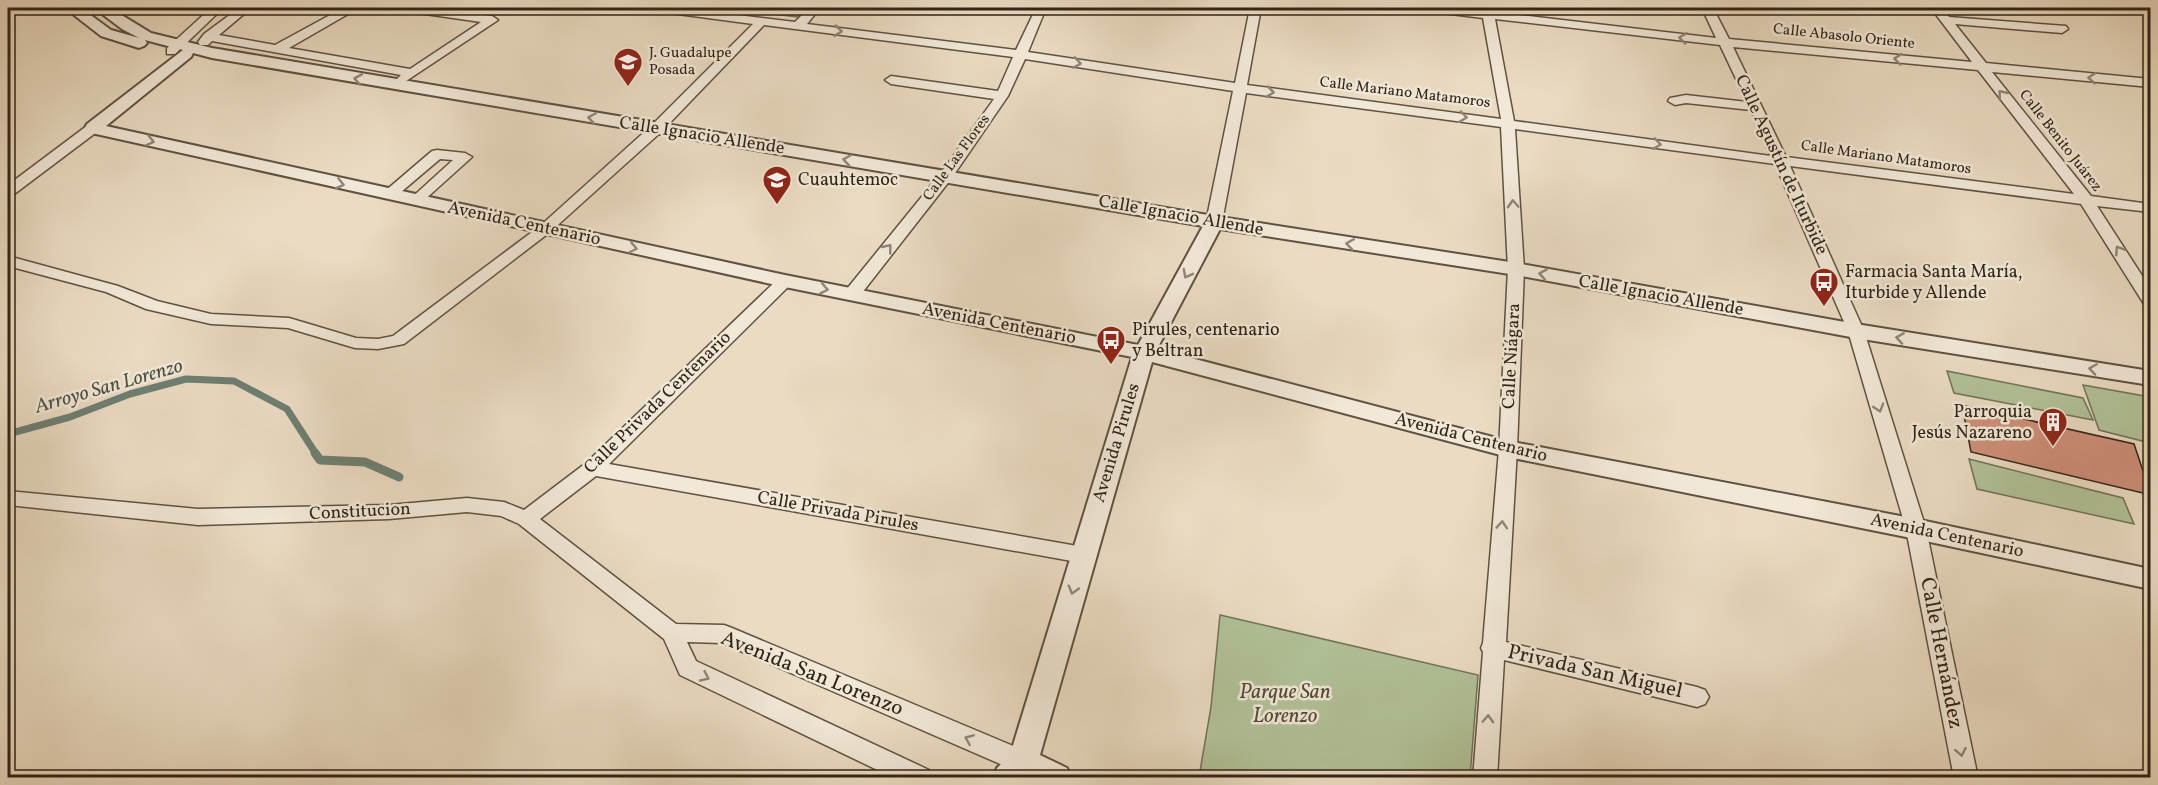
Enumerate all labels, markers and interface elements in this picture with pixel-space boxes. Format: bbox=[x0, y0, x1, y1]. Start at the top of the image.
street label: Calle Abasolo Oriente bbox=[1772, 19, 1916, 55]
one-way arrow bbox=[834, 25, 843, 37]
one-way arrow bbox=[1679, 32, 1688, 44]
place label: J. Guadalupe Posada bbox=[649, 43, 732, 81]
school or university icon: J. Guadalupe Posada bbox=[612, 46, 644, 88]
one-way arrow bbox=[1894, 53, 1903, 66]
one-way arrow bbox=[1073, 57, 1082, 69]
street label: Calle Agustín de Iturbide bbox=[1728, 71, 1834, 259]
street label: Calle Mariano Matamoros bbox=[1318, 72, 1492, 114]
one-way arrow bbox=[2088, 72, 2097, 85]
one-way arrow bbox=[354, 73, 363, 85]
one-way arrow bbox=[1265, 85, 1275, 97]
street label: Calle Benito Juárez bbox=[2014, 86, 2106, 196]
one-way arrow bbox=[1999, 90, 2010, 101]
street label: Calle Las Flores bbox=[918, 110, 996, 206]
one-way arrow bbox=[1459, 110, 1468, 123]
street label: Calle Ignacio Allende bbox=[618, 111, 786, 161]
one-way arrow bbox=[587, 112, 597, 125]
one-way arrow bbox=[144, 134, 154, 147]
street label: Calle Mariano Matamoros bbox=[1799, 136, 1973, 180]
one-way arrow bbox=[1652, 137, 1661, 149]
one-way arrow bbox=[842, 154, 851, 166]
school or university icon: Cuauhtemoc bbox=[761, 164, 793, 206]
place label: Cuauhtemoc bbox=[798, 168, 898, 193]
one-way arrow bbox=[335, 176, 345, 189]
street label: Calle Ignacio Allende bbox=[1097, 189, 1265, 243]
street label: Avenida Centenario bbox=[445, 196, 603, 252]
one-way arrow bbox=[1506, 200, 1519, 209]
one-way arrow bbox=[1346, 238, 1355, 250]
one-way arrow bbox=[628, 241, 638, 254]
one-way arrow bbox=[881, 244, 892, 255]
one-way arrow bbox=[2115, 246, 2126, 257]
place label: Farmacia Santa María, Iturbide y Allende bbox=[1845, 260, 2022, 306]
bus stop icon: Farmacia Santa María, Iturbide y Allende bbox=[1808, 266, 1840, 308]
one-way arrow bbox=[1183, 268, 1194, 278]
one-way arrow bbox=[1538, 268, 1548, 281]
street label: Calle Ignacio Allende bbox=[1577, 269, 1745, 323]
one-way arrow bbox=[818, 282, 828, 295]
street label: Avenida Centenario bbox=[920, 297, 1078, 351]
street label: Calle Niágara bbox=[1497, 302, 1527, 410]
place label: Pirules, centenario y Beltran bbox=[1132, 318, 1280, 364]
bus stop icon: Pirules, centenario y Beltran bbox=[1095, 324, 1127, 366]
street label: Calle Privada Centenario bbox=[579, 326, 737, 480]
one-way arrow bbox=[1895, 333, 1905, 345]
water label: Arroyo San Lorenzo bbox=[31, 352, 186, 422]
one-way arrow bbox=[2088, 363, 2097, 375]
street label: Avenida Pirules bbox=[1087, 380, 1147, 506]
place label: Parroquia Jesús Nazareno bbox=[1912, 400, 2032, 446]
one-way arrow bbox=[1872, 402, 1884, 413]
building icon: Parroquia Jesús Nazareno bbox=[2037, 406, 2069, 448]
street label: Avenida Centenario bbox=[1392, 407, 1550, 469]
street label: Calle Privada Pirules bbox=[755, 486, 921, 538]
street label: Constitucion bbox=[309, 497, 412, 527]
street label: Avenida Centenario bbox=[1868, 508, 2026, 564]
one-way arrow bbox=[1495, 520, 1508, 529]
street label: Calle Hernández bbox=[1912, 575, 1970, 731]
one-way arrow bbox=[1068, 584, 1080, 595]
street label: Avenida San Lorenzo bbox=[716, 624, 908, 724]
street label: Privada San Miguel bbox=[1505, 638, 1685, 706]
one-way arrow bbox=[699, 669, 710, 681]
park label: Parque San Lorenzo bbox=[1239, 678, 1331, 731]
one-way arrow bbox=[1482, 715, 1495, 724]
one-way arrow bbox=[964, 734, 975, 746]
one-way arrow bbox=[1954, 746, 1967, 756]

